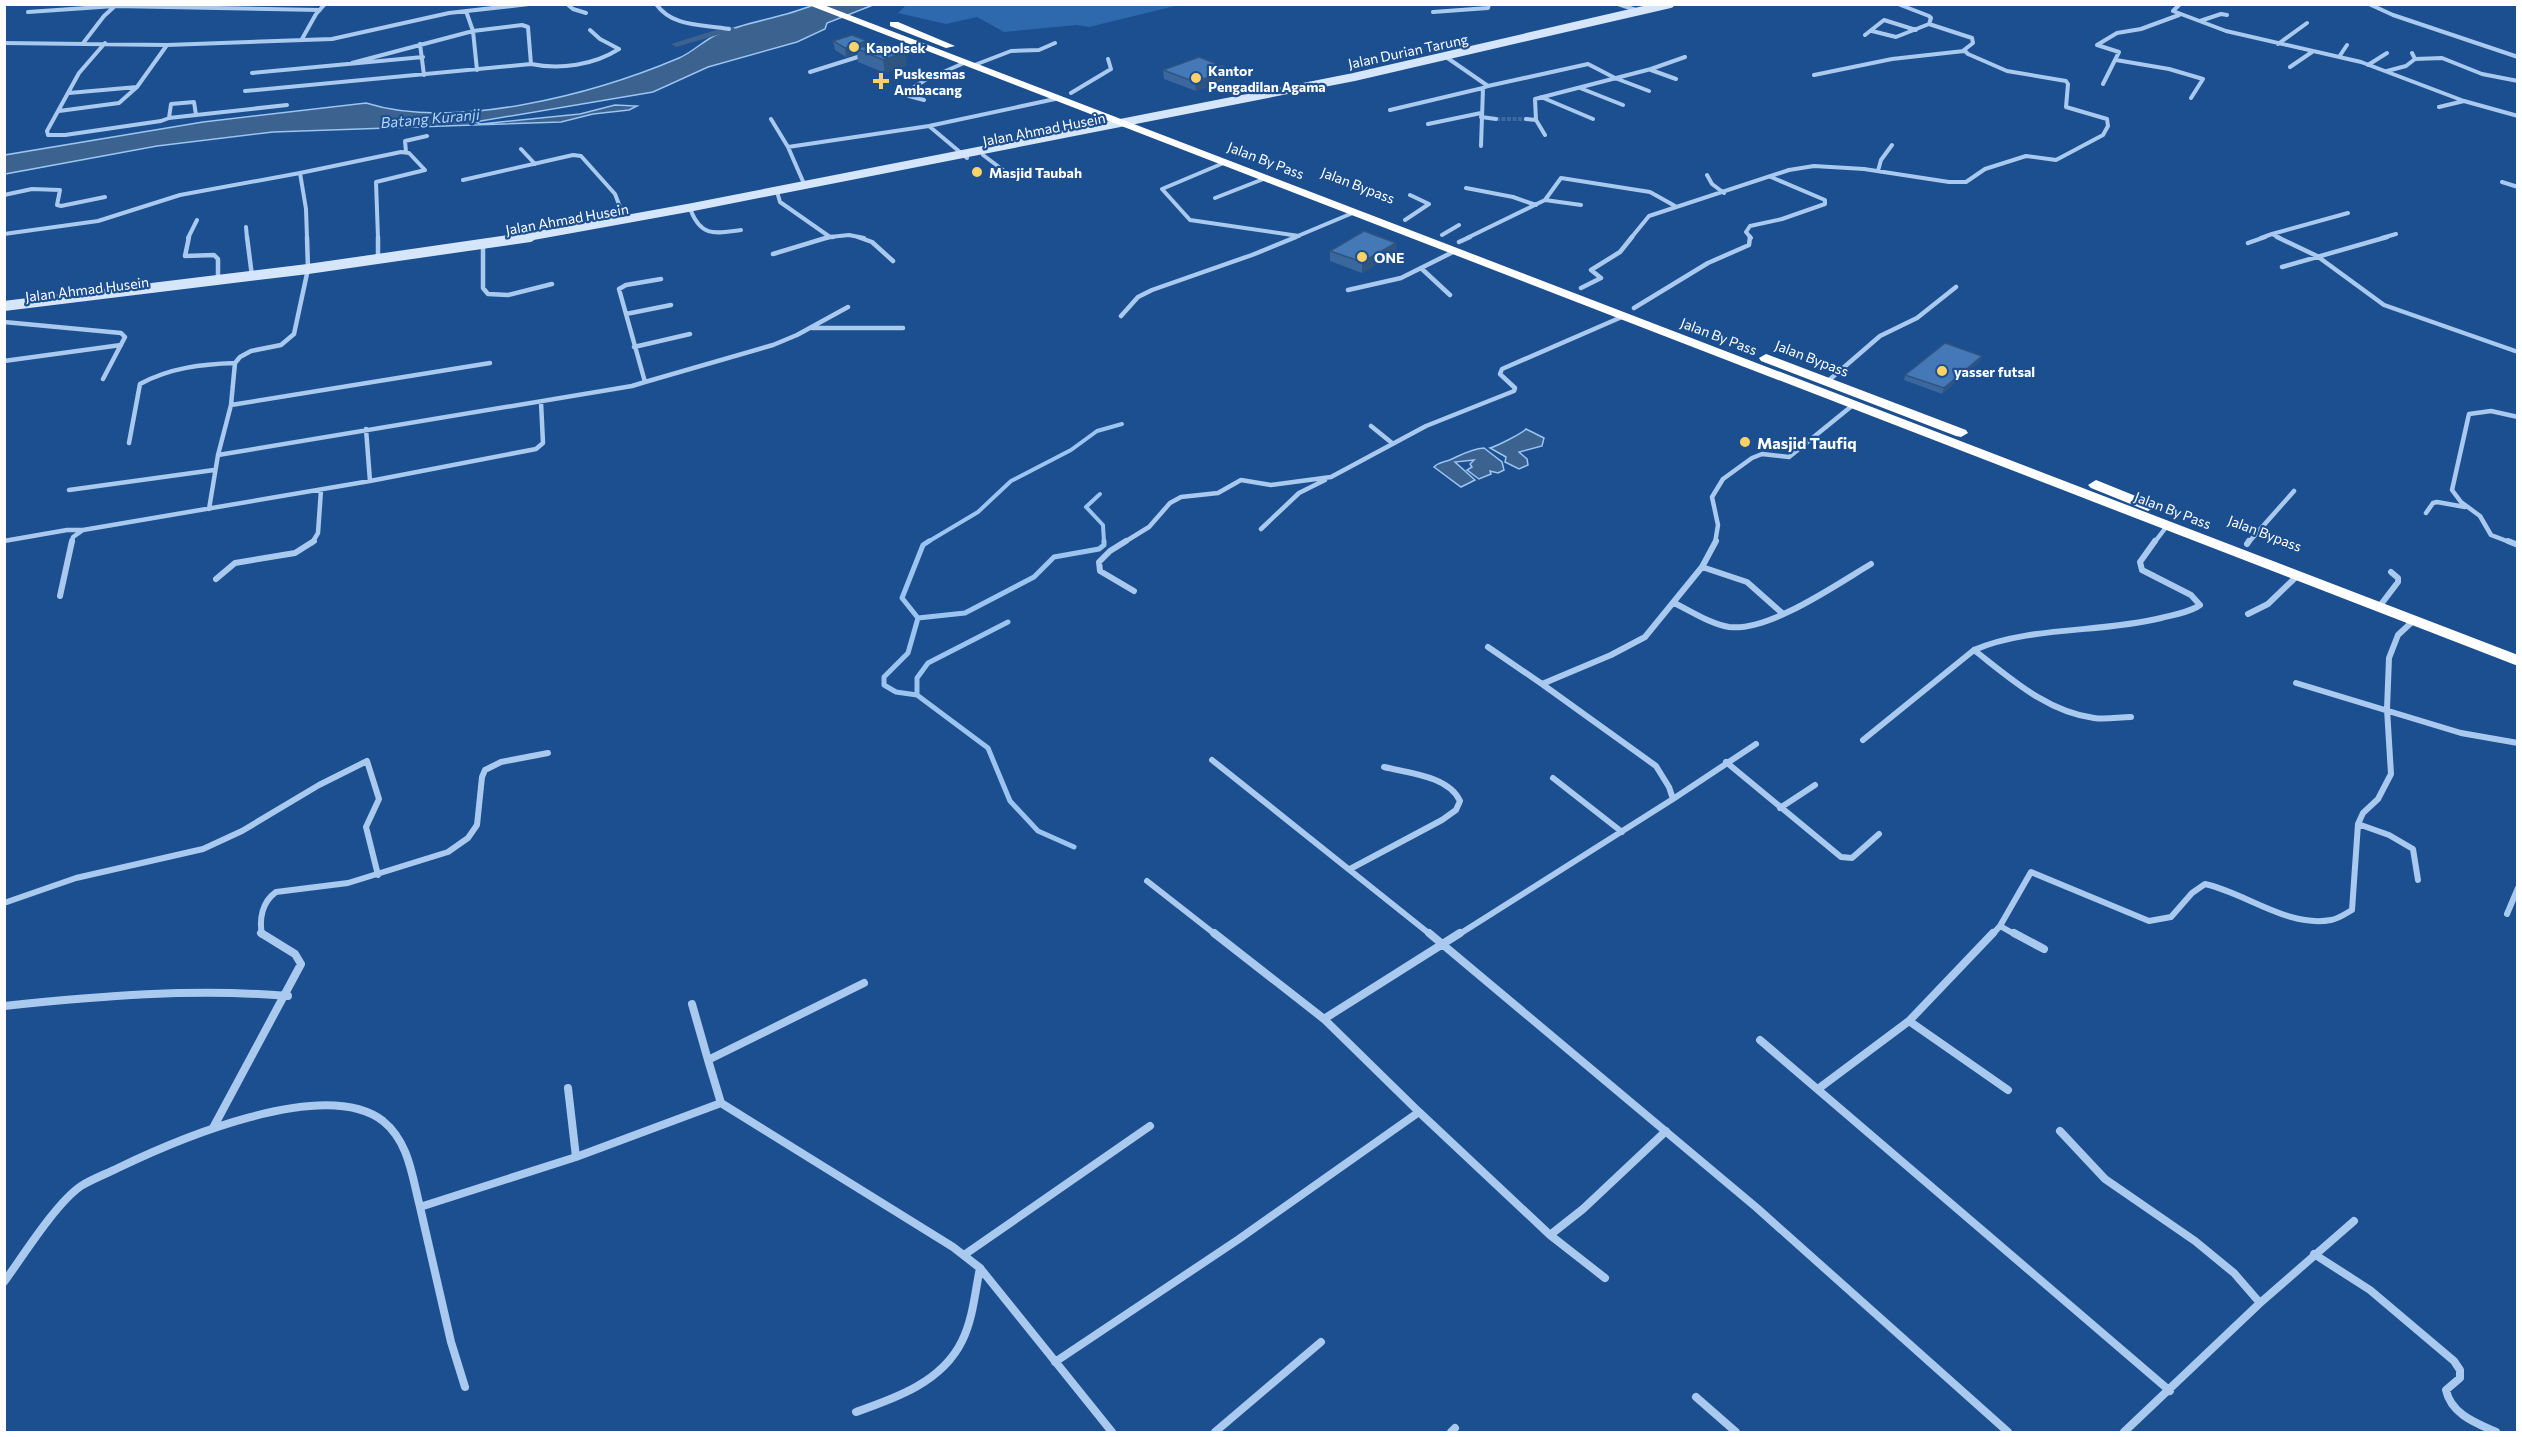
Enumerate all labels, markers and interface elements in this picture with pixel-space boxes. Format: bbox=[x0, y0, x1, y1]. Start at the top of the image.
street label: Jalan Durian Tarung bbox=[1346, 30, 1470, 72]
place label: Kapolsek bbox=[866, 39, 926, 56]
marker: Kapolsek bbox=[847, 40, 861, 54]
place label: Kantor Pengadilan Agama bbox=[1208, 62, 1326, 95]
place label: Puskesmas Ambacang bbox=[894, 65, 966, 98]
marker: Kantor Pengadilan Agama bbox=[1189, 71, 1203, 85]
marker: Puskesmas Ambacang bbox=[872, 72, 890, 90]
water label: Batang Kuranji bbox=[380, 105, 481, 131]
street label: Jalan Ahmad Husein bbox=[981, 109, 1107, 149]
street label: Jalan By Pass bbox=[1225, 138, 1307, 182]
street label: Jalan Bypass bbox=[1319, 163, 1397, 207]
place label: Masjid Taubah bbox=[989, 164, 1082, 181]
marker: Masjid Taubah bbox=[970, 165, 984, 179]
street label: Jalan Ahmad Husein bbox=[504, 200, 630, 238]
place label: ONE bbox=[1374, 249, 1404, 266]
marker: ONE bbox=[1355, 250, 1369, 264]
street label: Jalan Ahmad Husein bbox=[24, 273, 150, 305]
street label: Jalan By Pass bbox=[1678, 314, 1760, 358]
street label: Jalan Bypass bbox=[1773, 336, 1851, 380]
place label: yasser futsal bbox=[1954, 363, 2035, 380]
marker: yasser futsal bbox=[1935, 364, 1949, 378]
place label: Masjid Taufiq bbox=[1757, 433, 1857, 452]
marker: Masjid Taufiq bbox=[1738, 435, 1752, 449]
street label: Jalan By Pass bbox=[2132, 488, 2214, 532]
street label: Jalan Bypass bbox=[2226, 511, 2304, 555]

